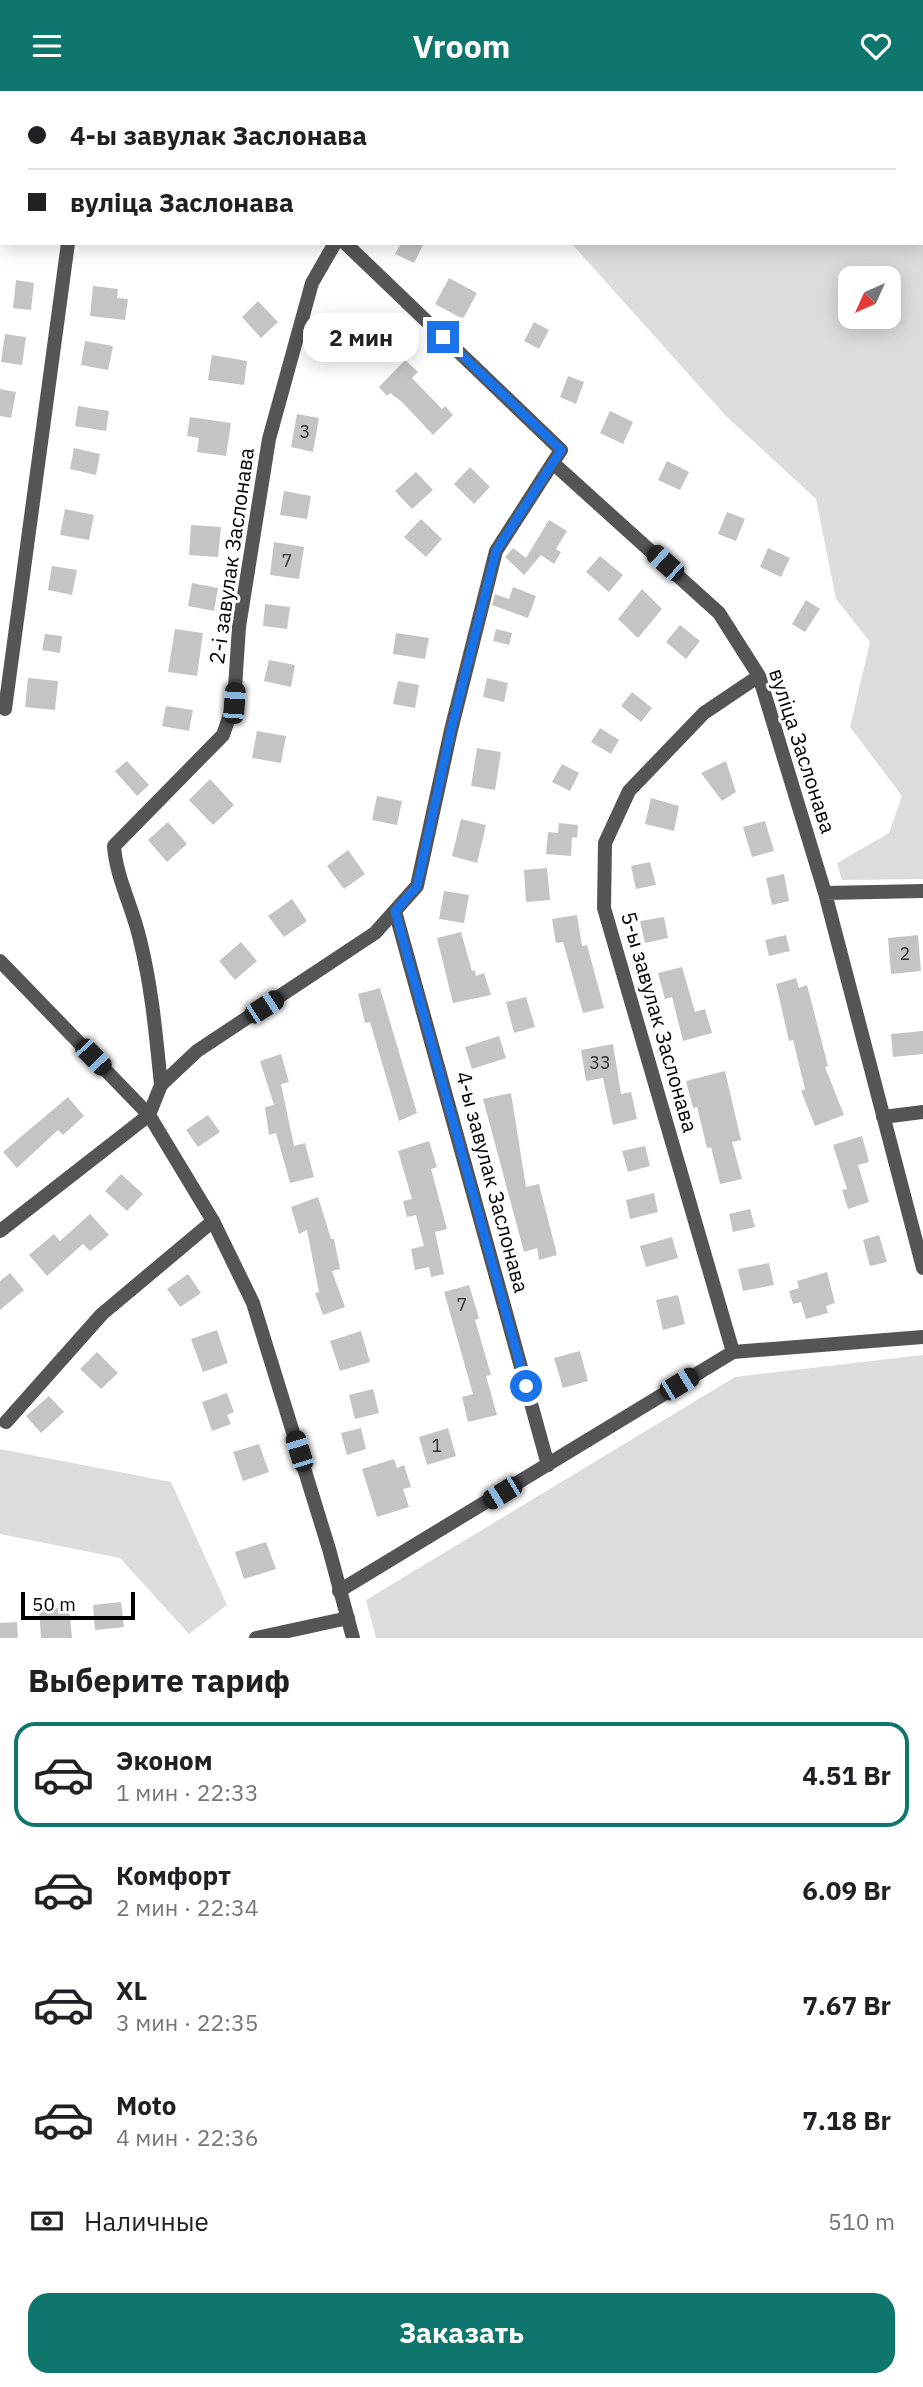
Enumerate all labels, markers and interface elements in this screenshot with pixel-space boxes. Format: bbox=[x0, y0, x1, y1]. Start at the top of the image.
text: Vroom bbox=[413, 25, 510, 67]
icon: menu bbox=[28, 27, 66, 65]
icon: heart bbox=[857, 27, 895, 65]
text: 4-ы завулак Заслонава bbox=[70, 118, 367, 152]
text: вуліца Заслонава bbox=[70, 185, 294, 219]
north arrow bbox=[838, 266, 901, 329]
map controls bbox=[838, 266, 901, 329]
callout: 2 мин bbox=[303, 313, 418, 361]
route end bbox=[427, 321, 459, 353]
text: 2 мин bbox=[329, 322, 393, 352]
house number: 3 bbox=[300, 420, 310, 443]
street label: 2-і завулак Заслонава bbox=[202, 446, 260, 666]
car bbox=[643, 541, 688, 585]
house number: 7 bbox=[282, 549, 292, 572]
street label: вуліца Заслонава bbox=[763, 665, 843, 837]
car bbox=[223, 681, 246, 725]
street label: 5-ы завулак Заслонава bbox=[615, 908, 705, 1135]
house number: 2 bbox=[900, 942, 910, 965]
car bbox=[241, 987, 288, 1027]
car bbox=[71, 1035, 116, 1079]
house number: 33 bbox=[589, 1051, 611, 1074]
street label: 4-ы завулак Заслонава bbox=[450, 1068, 536, 1296]
house number: 7 bbox=[457, 1293, 467, 1316]
car bbox=[656, 1364, 703, 1404]
route start bbox=[510, 1370, 542, 1402]
car bbox=[283, 1428, 316, 1474]
house number: 1 bbox=[432, 1434, 442, 1457]
car bbox=[479, 1473, 526, 1513]
scale bar bbox=[21, 1589, 135, 1621]
text: 50 m bbox=[32, 1592, 76, 1616]
text: Выберите тариф bbox=[28, 1659, 290, 1701]
icon: car bbox=[32, 1743, 95, 1806]
text: Эконом bbox=[116, 1743, 213, 1777]
text: 4.51 Br bbox=[802, 1758, 891, 1792]
text: 1 мин · 22:33 bbox=[116, 1777, 259, 1807]
icon: car bbox=[32, 1858, 95, 1921]
text: Комфорт bbox=[116, 1858, 231, 1892]
text: 6.09 Br bbox=[802, 1873, 891, 1907]
text: 2 мин · 22:34 bbox=[116, 1892, 259, 1922]
icon: car bbox=[32, 1973, 95, 2036]
text: XL bbox=[116, 1973, 147, 2007]
text: 7.67 Br bbox=[802, 1988, 891, 2022]
text: 3 мин · 22:35 bbox=[116, 2007, 259, 2037]
icon: car bbox=[32, 2088, 95, 2151]
text: Moto bbox=[116, 2088, 176, 2122]
text: 7.18 Br bbox=[802, 2103, 891, 2137]
text: 4 мин · 22:36 bbox=[116, 2122, 259, 2152]
icon: cash bbox=[28, 2202, 66, 2240]
text: Наличные bbox=[84, 2204, 209, 2238]
text: 510 m bbox=[828, 2206, 895, 2236]
button: Заказать bbox=[28, 2293, 895, 2373]

